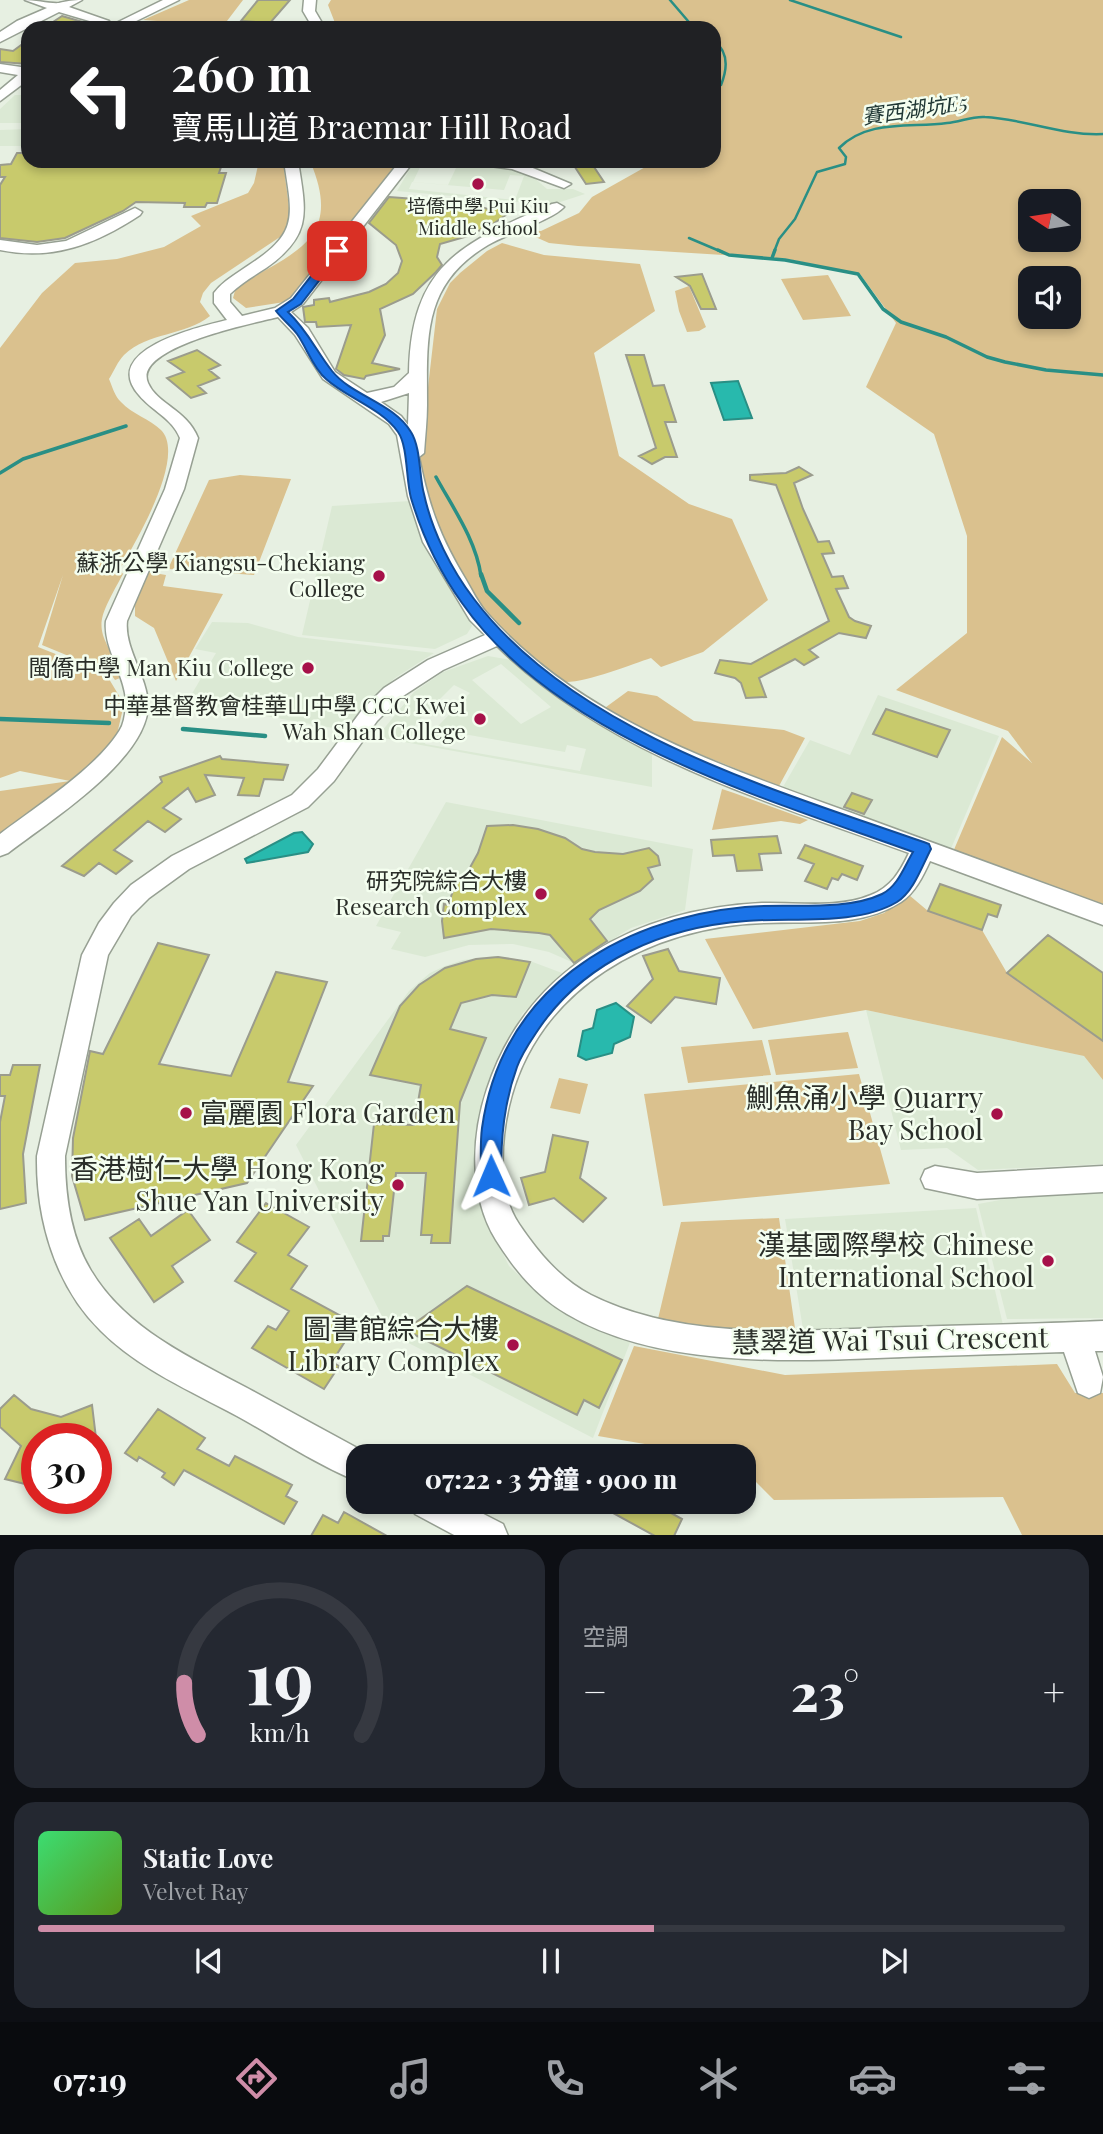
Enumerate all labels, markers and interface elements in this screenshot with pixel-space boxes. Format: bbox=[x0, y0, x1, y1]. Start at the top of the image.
text: 260 m bbox=[171, 39, 311, 104]
icon: left bbox=[56, 49, 147, 140]
water label: 賽西湖坑E5 bbox=[860, 87, 970, 129]
text: 寶馬山道 Braemar Hill Road bbox=[171, 104, 572, 147]
marker: 培僑中學 Pui Kiu Middle School bbox=[470, 176, 486, 192]
north arrow bbox=[1018, 189, 1082, 252]
map controls bbox=[1018, 189, 1081, 329]
place label: 培僑中學 Pui Kiu Middle School bbox=[407, 192, 549, 240]
pin bbox=[307, 221, 367, 281]
icon: arrive bbox=[318, 232, 356, 270]
button: sound bbox=[1018, 266, 1081, 329]
place label: 蘇浙公學 Kiangsu-Chekiang College bbox=[76, 546, 365, 603]
marker: 蘇浙公學 Kiangsu-Chekiang College bbox=[371, 568, 387, 584]
place label: 閩僑中學 Man Kiu College bbox=[28, 651, 294, 682]
marker: 閩僑中學 Man Kiu College bbox=[300, 660, 316, 676]
place label: 中華基督教會桂華山中學 CCC Kwei Wah Shan College bbox=[103, 689, 466, 746]
marker: 中華基督教會桂華山中學 CCC Kwei Wah Shan College bbox=[472, 711, 488, 727]
place label: 研究院綜合大樓 Research Complex bbox=[335, 864, 527, 921]
marker: 研究院綜合大樓 Research Complex bbox=[533, 886, 549, 902]
place label: 鰂魚涌小學 Quarry Bay School bbox=[746, 1078, 983, 1147]
place label: 富麗園 Flora Garden bbox=[200, 1093, 456, 1130]
marker: 富麗園 Flora Garden bbox=[178, 1105, 194, 1121]
marker: 鰂魚涌小學 Quarry Bay School bbox=[989, 1106, 1005, 1122]
position arrow bbox=[454, 1139, 528, 1213]
place label: 香港樹仁大學 Hong Kong Shue Yan University bbox=[70, 1149, 384, 1218]
marker: 香港樹仁大學 Hong Kong Shue Yan University bbox=[390, 1177, 406, 1193]
place label: 漢基國際學校 Chinese International School bbox=[758, 1225, 1034, 1294]
marker: 漢基國際學校 Chinese International School bbox=[1040, 1253, 1056, 1269]
place label: 圖書館綜合大樓 Library Complex bbox=[288, 1309, 499, 1378]
street label: 慧翠道 Wai Tsui Crescent bbox=[731, 1317, 1050, 1360]
marker: 圖書館綜合大樓 Library Complex bbox=[505, 1337, 521, 1353]
speed limit sign: 30 bbox=[21, 1423, 112, 1514]
text: 07:22 · 3 分鐘 · 900 m bbox=[425, 1461, 677, 1496]
text: 空調 bbox=[583, 1620, 629, 1651]
text: 19 bbox=[245, 1626, 313, 1723]
text: 23° bbox=[791, 1656, 859, 1725]
text: − bbox=[583, 1665, 607, 1716]
text: + bbox=[1043, 1665, 1065, 1716]
text: km/h bbox=[249, 1714, 310, 1747]
text: Static Love bbox=[143, 1840, 273, 1875]
text: Velvet Ray bbox=[143, 1875, 248, 1906]
icon: previous bbox=[190, 1942, 228, 1980]
icon: pause bbox=[532, 1942, 570, 1980]
icon: next bbox=[875, 1942, 913, 1980]
icon: directions bbox=[232, 2054, 281, 2103]
icon: music bbox=[386, 2054, 435, 2103]
icon: phone bbox=[540, 2054, 589, 2103]
icon: climate bbox=[694, 2054, 743, 2103]
icon: car bbox=[848, 2054, 897, 2103]
icon: filters bbox=[1002, 2054, 1051, 2103]
text: 07:19 bbox=[52, 2057, 127, 2100]

